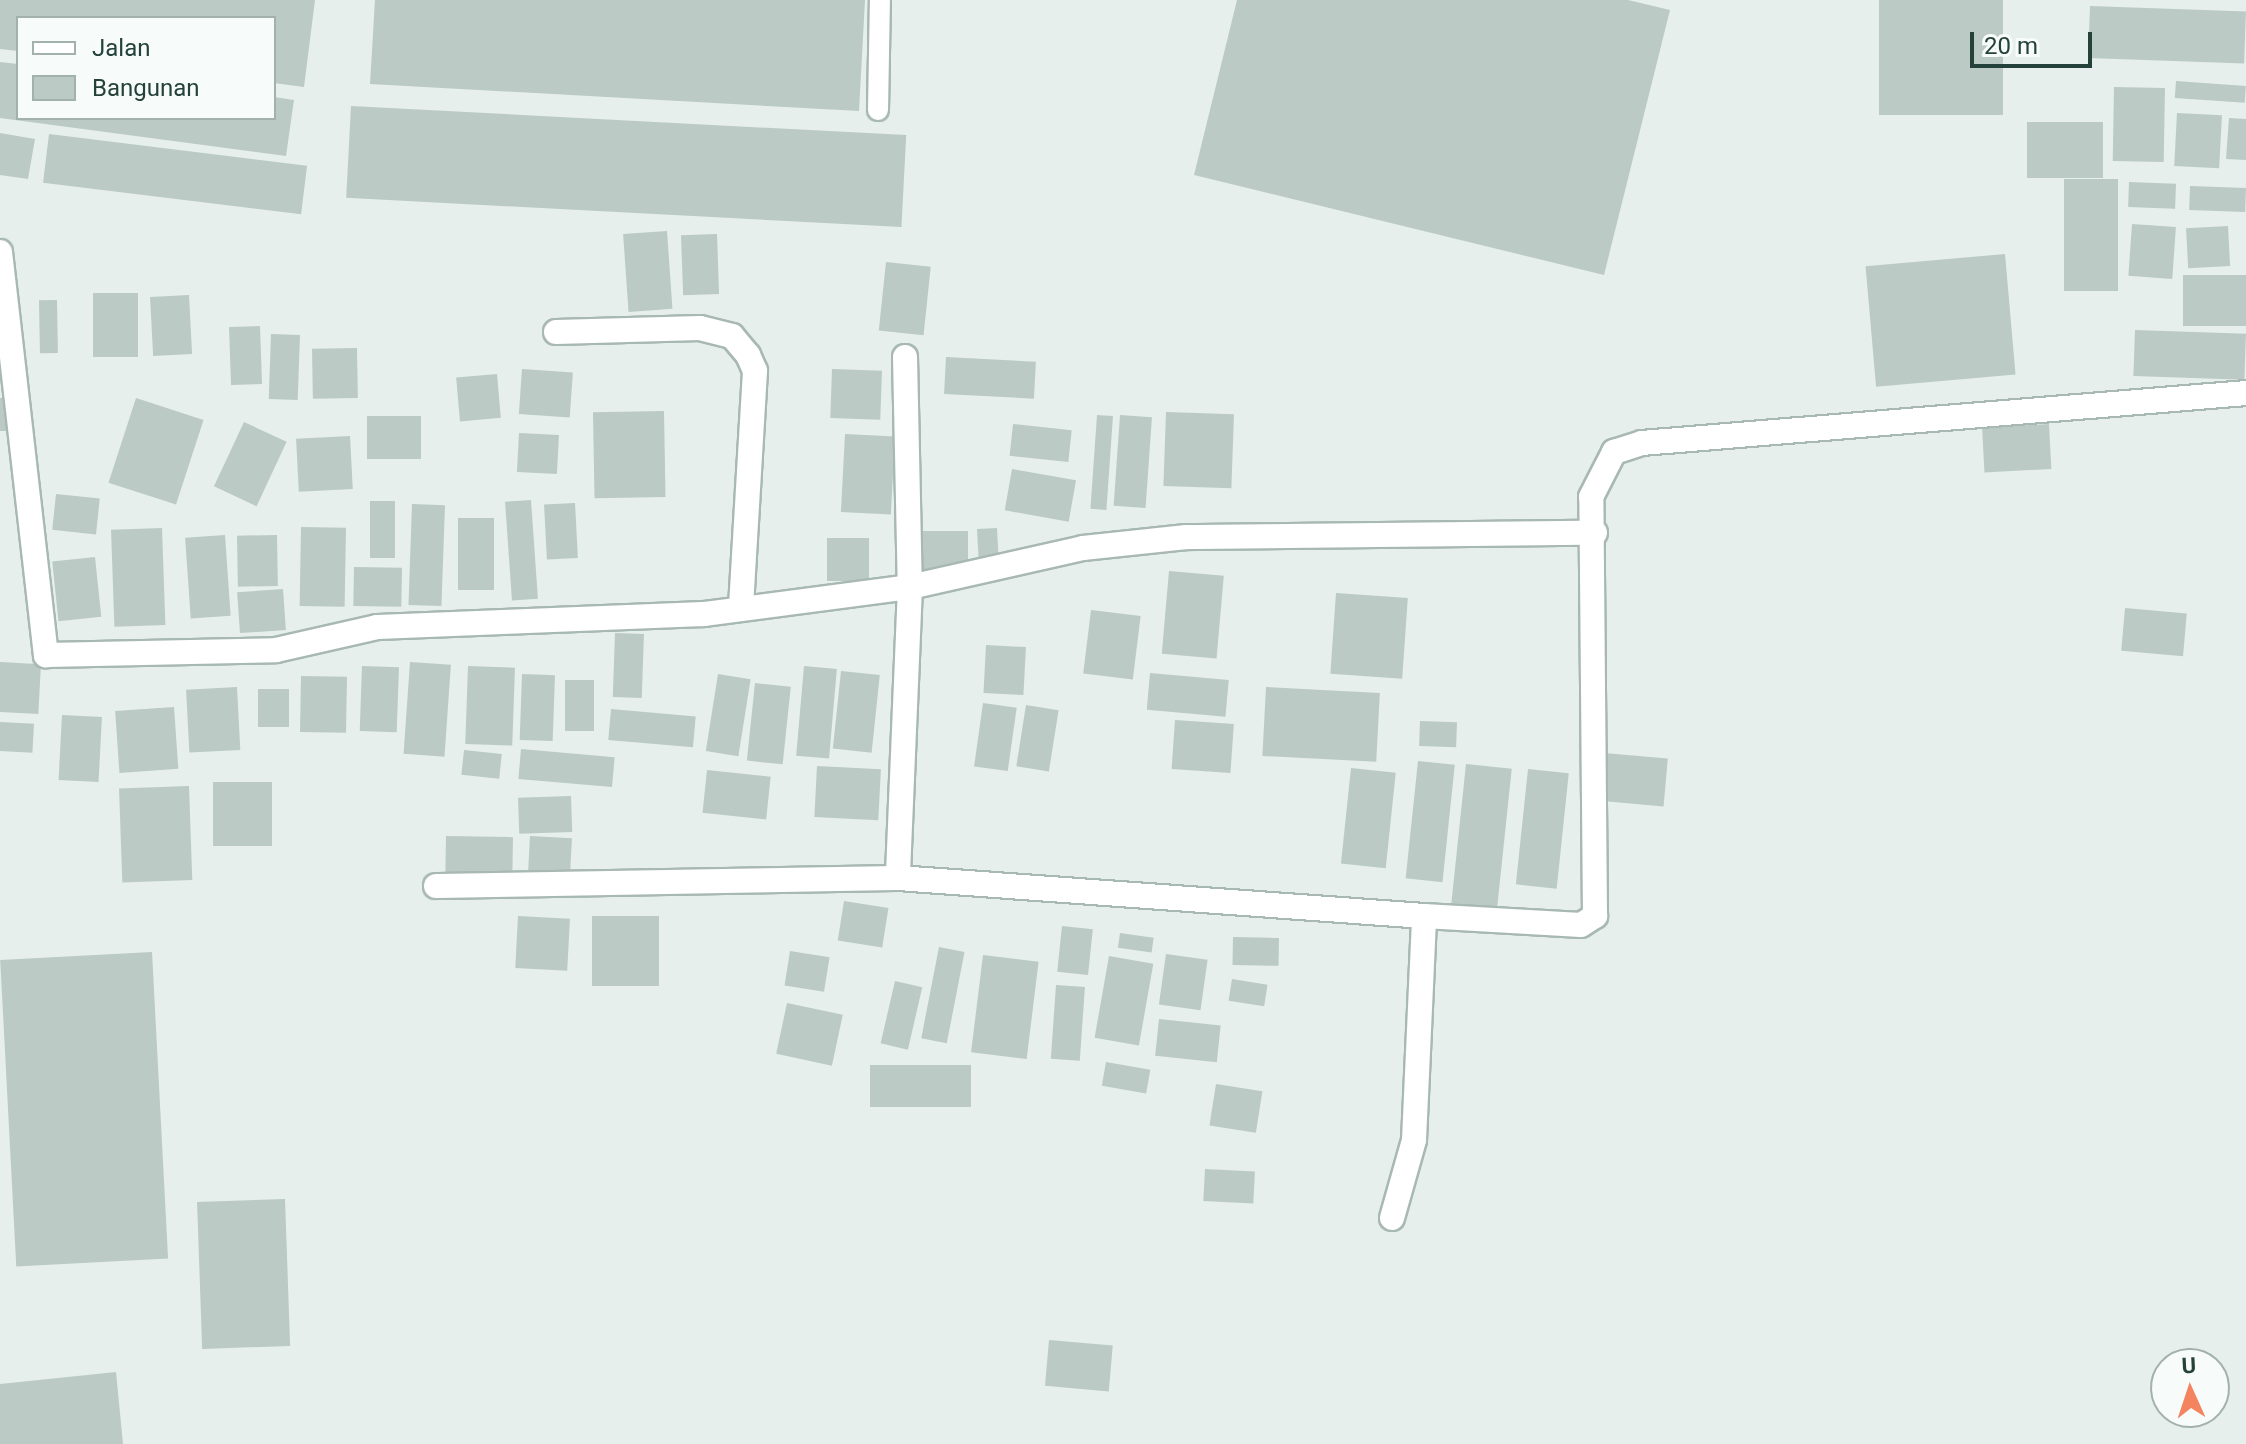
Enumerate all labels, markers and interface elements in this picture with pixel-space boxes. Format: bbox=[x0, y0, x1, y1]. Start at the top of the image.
legend bbox=[16, 16, 276, 120]
scale bar bbox=[1974, 16, 2096, 66]
text: 20 m bbox=[1984, 32, 2038, 60]
text: Jalan bbox=[92, 34, 150, 62]
text: Bangunan bbox=[92, 74, 200, 102]
north arrow bbox=[2150, 1348, 2230, 1428]
text: U bbox=[2181, 1353, 2197, 1378]

